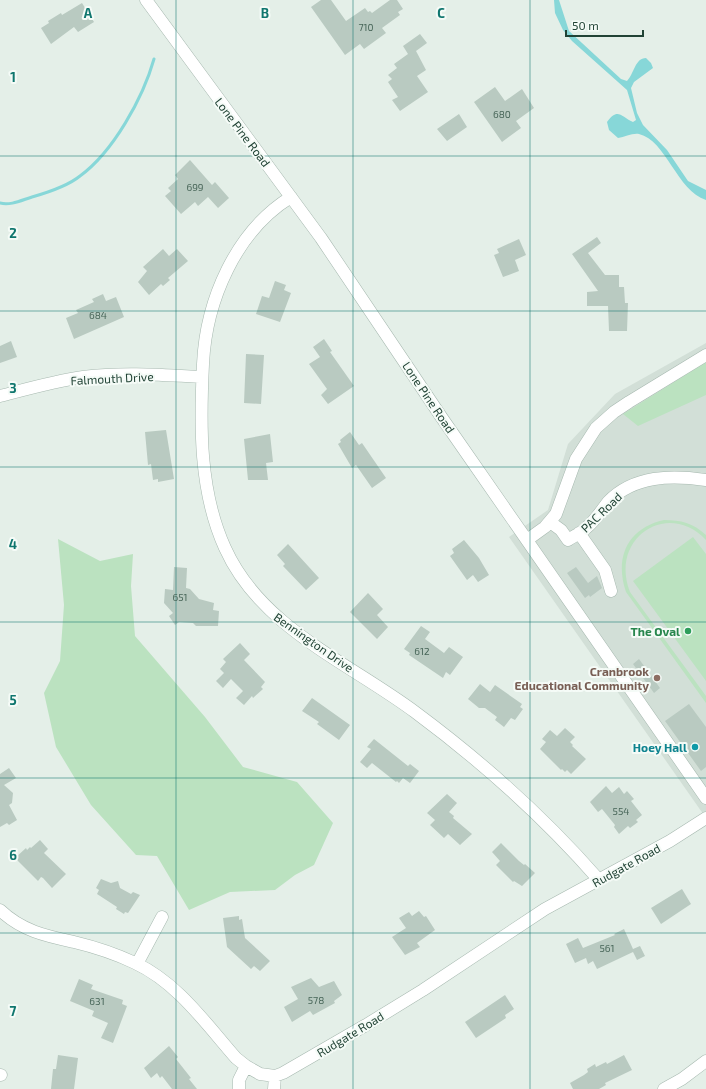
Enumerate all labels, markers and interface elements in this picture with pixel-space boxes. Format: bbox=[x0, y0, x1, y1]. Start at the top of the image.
text: A bbox=[84, 5, 93, 21]
text: B bbox=[261, 5, 269, 21]
text: C bbox=[437, 5, 445, 21]
scale bar bbox=[566, 12, 643, 38]
text: 50 m bbox=[572, 18, 599, 32]
house number: 710 bbox=[358, 21, 374, 33]
text: 1 bbox=[10, 69, 16, 85]
street label: Lone Pine Road bbox=[212, 95, 274, 169]
house number: 680 bbox=[493, 108, 511, 120]
house number: 699 bbox=[186, 181, 204, 193]
text: 2 bbox=[9, 225, 17, 241]
house number: 684 bbox=[89, 309, 107, 321]
street label: Lone Pine Road bbox=[400, 359, 458, 435]
street label: Falmouth Drive bbox=[70, 369, 154, 387]
text: 3 bbox=[9, 380, 17, 396]
street label: PAC Road bbox=[578, 489, 624, 535]
text: 4 bbox=[9, 536, 17, 552]
house number: 651 bbox=[172, 591, 188, 603]
street label: Bennington Drive bbox=[271, 609, 357, 675]
place label: The Oval bbox=[630, 624, 680, 638]
marker: The Oval bbox=[683, 626, 693, 636]
house number: 612 bbox=[414, 645, 430, 657]
place label: Cranbrook Educational Community bbox=[515, 664, 649, 693]
marker: Cranbrook Educational Community bbox=[652, 673, 662, 683]
text: 5 bbox=[9, 692, 17, 708]
place label: Hoey Hall bbox=[633, 740, 687, 755]
marker: Hoey Hall bbox=[690, 742, 700, 752]
house number: 554 bbox=[613, 805, 629, 817]
street label: Rudgate Road bbox=[590, 841, 662, 889]
text: 6 bbox=[9, 847, 17, 863]
house number: 561 bbox=[599, 942, 615, 954]
house number: 578 bbox=[308, 994, 324, 1006]
house number: 631 bbox=[89, 995, 105, 1007]
text: 7 bbox=[10, 1003, 17, 1019]
street label: Rudgate Road bbox=[314, 1009, 386, 1059]

